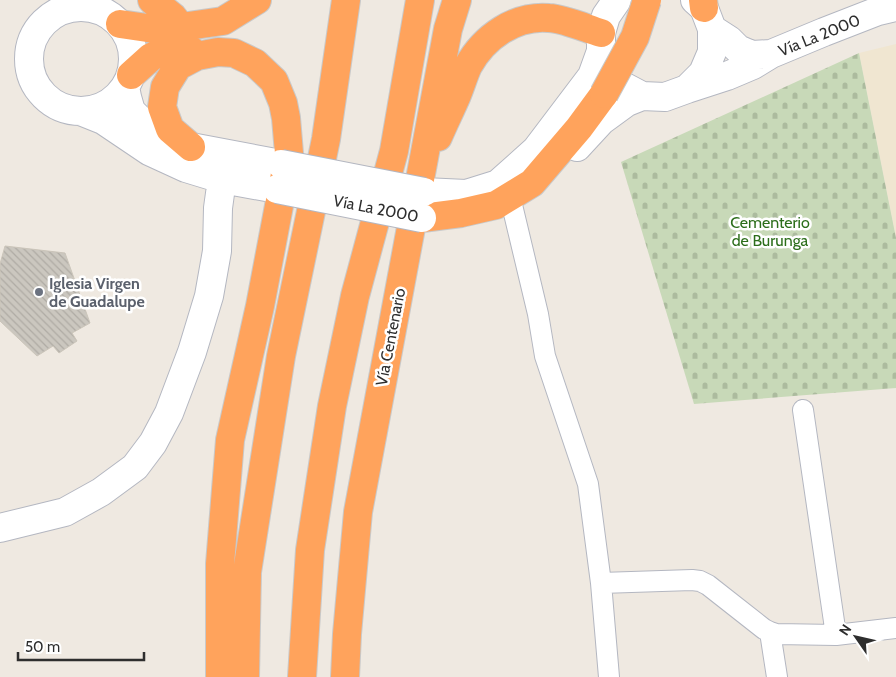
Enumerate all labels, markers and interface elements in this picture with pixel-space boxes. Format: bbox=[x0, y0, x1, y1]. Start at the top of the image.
street label: Vía La 2000 bbox=[776, 10, 863, 60]
street label: Vía La 2000 bbox=[332, 191, 420, 226]
park label: Cementerio de Burunga bbox=[730, 213, 810, 250]
place label: Iglesia Virgen de Guadalupe bbox=[49, 274, 145, 311]
marker: Iglesia Virgen de Guadalupe bbox=[33, 286, 45, 298]
street label: Vía Centenario bbox=[372, 286, 409, 388]
north arrow bbox=[831, 612, 881, 662]
text: N bbox=[835, 621, 855, 639]
scale bar bbox=[18, 630, 144, 662]
text: 50 m bbox=[25, 638, 60, 656]

